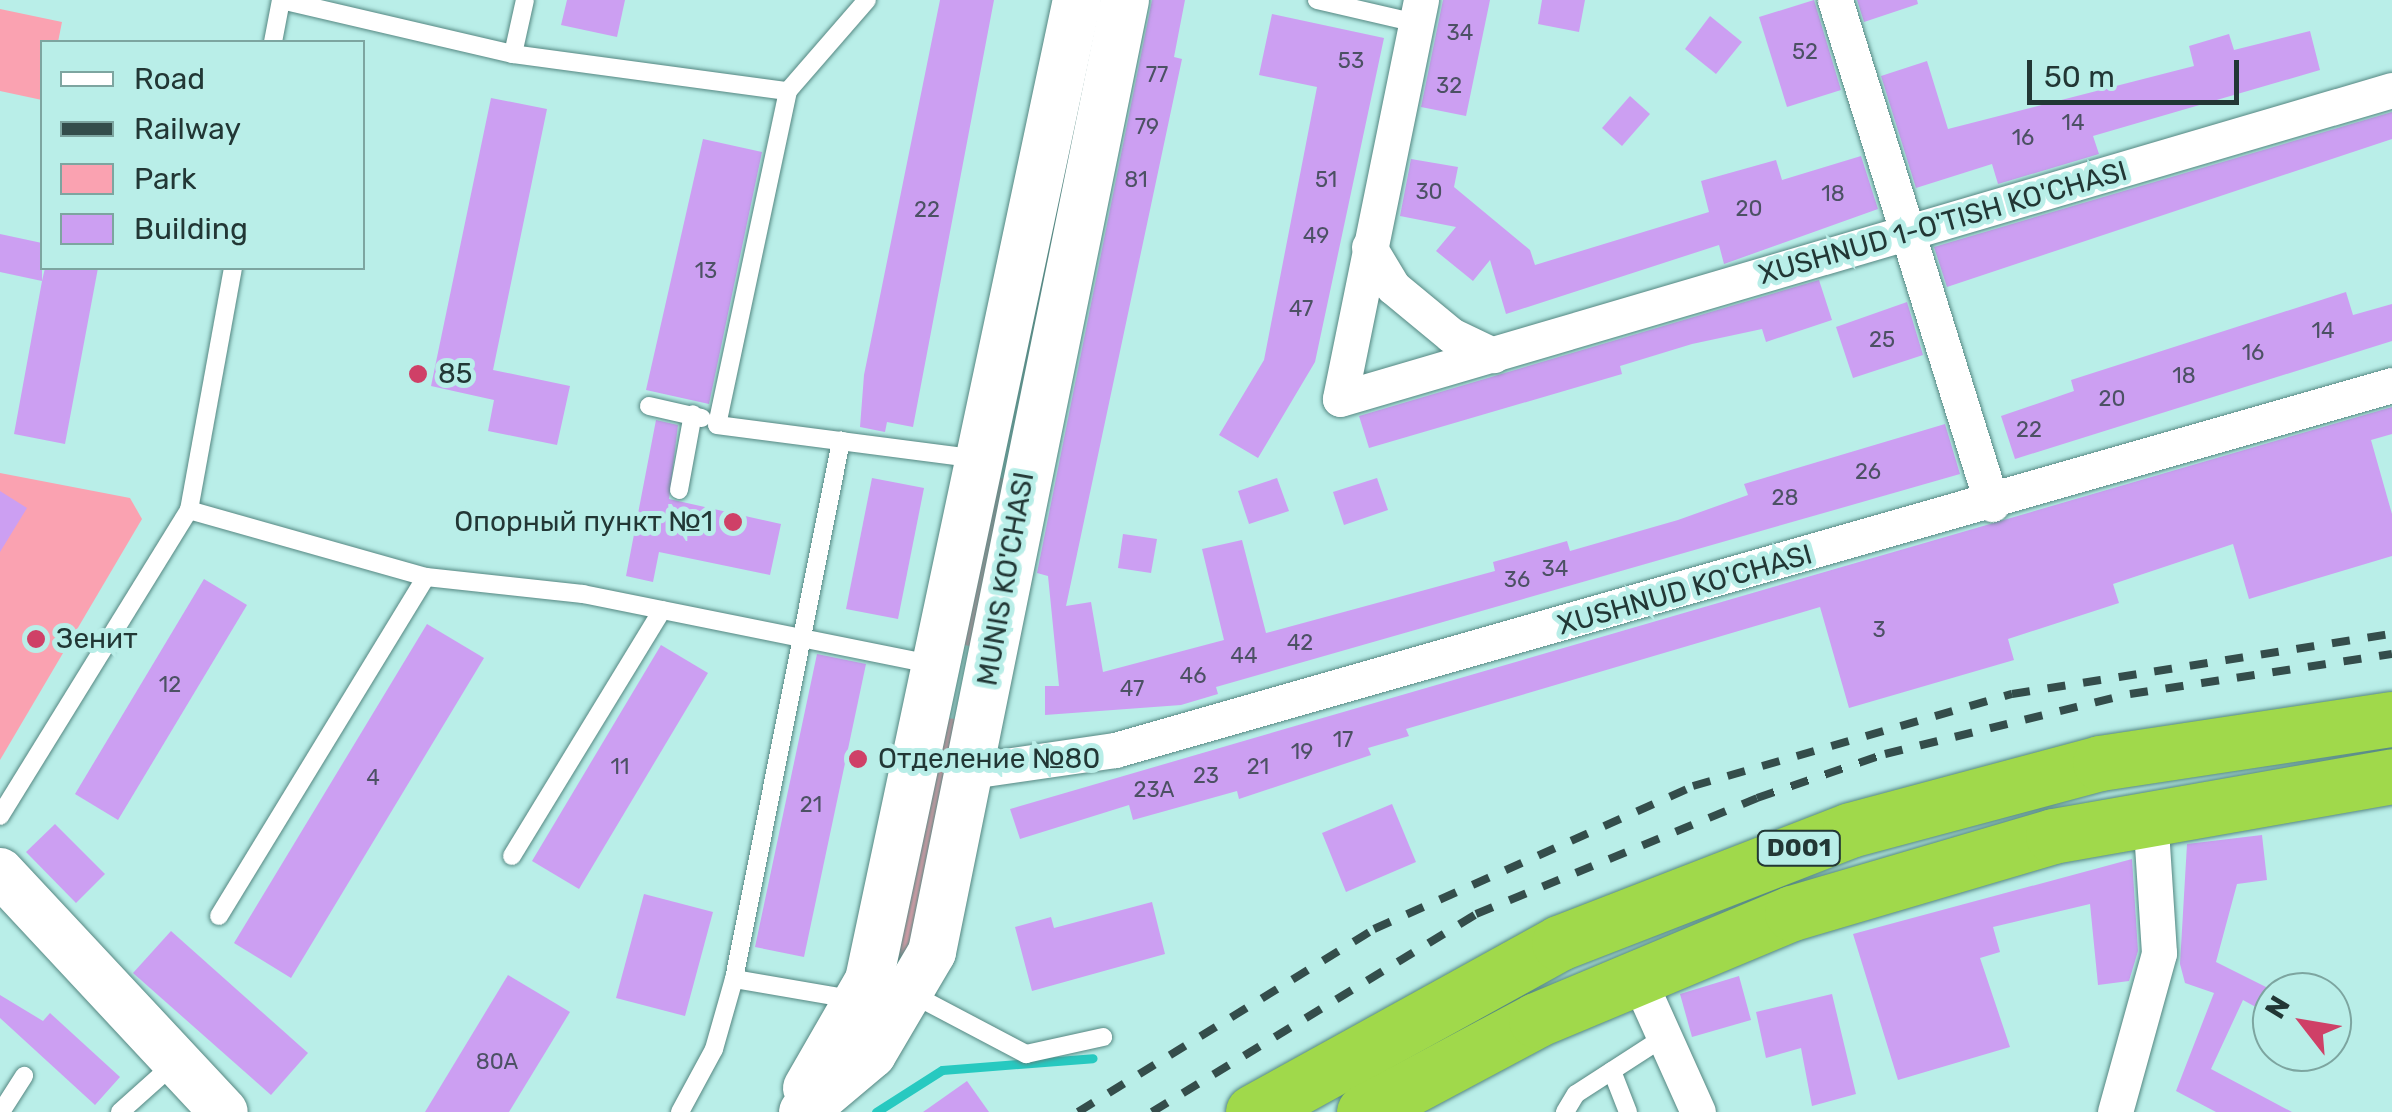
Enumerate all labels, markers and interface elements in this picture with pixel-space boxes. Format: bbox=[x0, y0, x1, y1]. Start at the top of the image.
house number: 34 bbox=[1447, 20, 1473, 46]
house number: 52 bbox=[1792, 39, 1818, 65]
legend bbox=[40, 40, 365, 270]
scale bar bbox=[2032, 40, 2244, 102]
house number: 53 bbox=[1338, 48, 1364, 74]
text: 50 m bbox=[2044, 59, 2115, 95]
text: Road bbox=[134, 61, 205, 97]
house number: 77 bbox=[1146, 62, 1168, 88]
house number: 32 bbox=[1436, 73, 1462, 99]
house number: 14 bbox=[2061, 110, 2085, 136]
text: Railway bbox=[134, 111, 241, 147]
house number: 79 bbox=[1135, 114, 1159, 140]
house number: 16 bbox=[2012, 125, 2034, 151]
street label: XUSHNUD 1-O'TISH KO'CHASI bbox=[1755, 154, 2131, 292]
text: Park bbox=[134, 161, 196, 197]
house number: 81 bbox=[1124, 167, 1148, 193]
house number: 51 bbox=[1315, 167, 1337, 193]
house number: 30 bbox=[1415, 179, 1443, 205]
house number: 18 bbox=[1821, 181, 1845, 207]
house number: 20 bbox=[1736, 196, 1762, 222]
house number: 22 bbox=[914, 197, 940, 223]
text: Building bbox=[134, 211, 248, 247]
house number: 49 bbox=[1303, 223, 1329, 249]
house number: 13 bbox=[695, 258, 717, 284]
house number: 47 bbox=[1289, 296, 1313, 322]
house number: 14 bbox=[2311, 318, 2335, 344]
house number: 25 bbox=[1869, 327, 1895, 353]
house number: 16 bbox=[2242, 340, 2264, 366]
place label: 85 bbox=[438, 357, 472, 391]
marker: 85 bbox=[407, 363, 429, 385]
house number: 18 bbox=[2172, 363, 2196, 389]
house number: 20 bbox=[2099, 386, 2125, 412]
house number: 22 bbox=[2016, 417, 2042, 443]
house number: 26 bbox=[1855, 459, 1881, 485]
street label: MUNIS KO'CHASI bbox=[971, 470, 1041, 688]
house number: 28 bbox=[1772, 485, 1798, 511]
place label: Опорный пункт №1 bbox=[454, 505, 713, 539]
marker: Опорный пункт №1 bbox=[722, 511, 744, 533]
street label: XUSHNUD KO'CHASI bbox=[1554, 538, 1816, 642]
house number: 34 bbox=[1542, 556, 1568, 582]
house number: 36 bbox=[1504, 567, 1530, 593]
house number: 3 bbox=[1872, 617, 1886, 643]
place label: Зенит bbox=[56, 622, 138, 656]
marker: Зенит bbox=[25, 628, 47, 650]
house number: 42 bbox=[1287, 630, 1313, 656]
house number: 44 bbox=[1230, 643, 1258, 669]
house number: 46 bbox=[1180, 663, 1206, 689]
house number: 12 bbox=[159, 672, 181, 698]
house number: 47 bbox=[1120, 676, 1144, 702]
house number: 17 bbox=[1333, 727, 1353, 753]
house number: 19 bbox=[1291, 739, 1313, 765]
place label: Отделение №80 bbox=[878, 742, 1100, 776]
marker: Отделение №80 bbox=[847, 748, 869, 770]
house number: 11 bbox=[611, 754, 629, 780]
house number: 21 bbox=[1247, 754, 1269, 780]
house number: 23 bbox=[1193, 763, 1219, 789]
house number: 4 bbox=[366, 765, 380, 791]
house number: 23A bbox=[1134, 777, 1174, 803]
house number: 21 bbox=[800, 792, 822, 818]
road number: D001 bbox=[1756, 828, 1842, 868]
north arrow bbox=[2252, 972, 2352, 1072]
text: N bbox=[2258, 990, 2297, 1024]
house number: 80A bbox=[476, 1049, 518, 1075]

